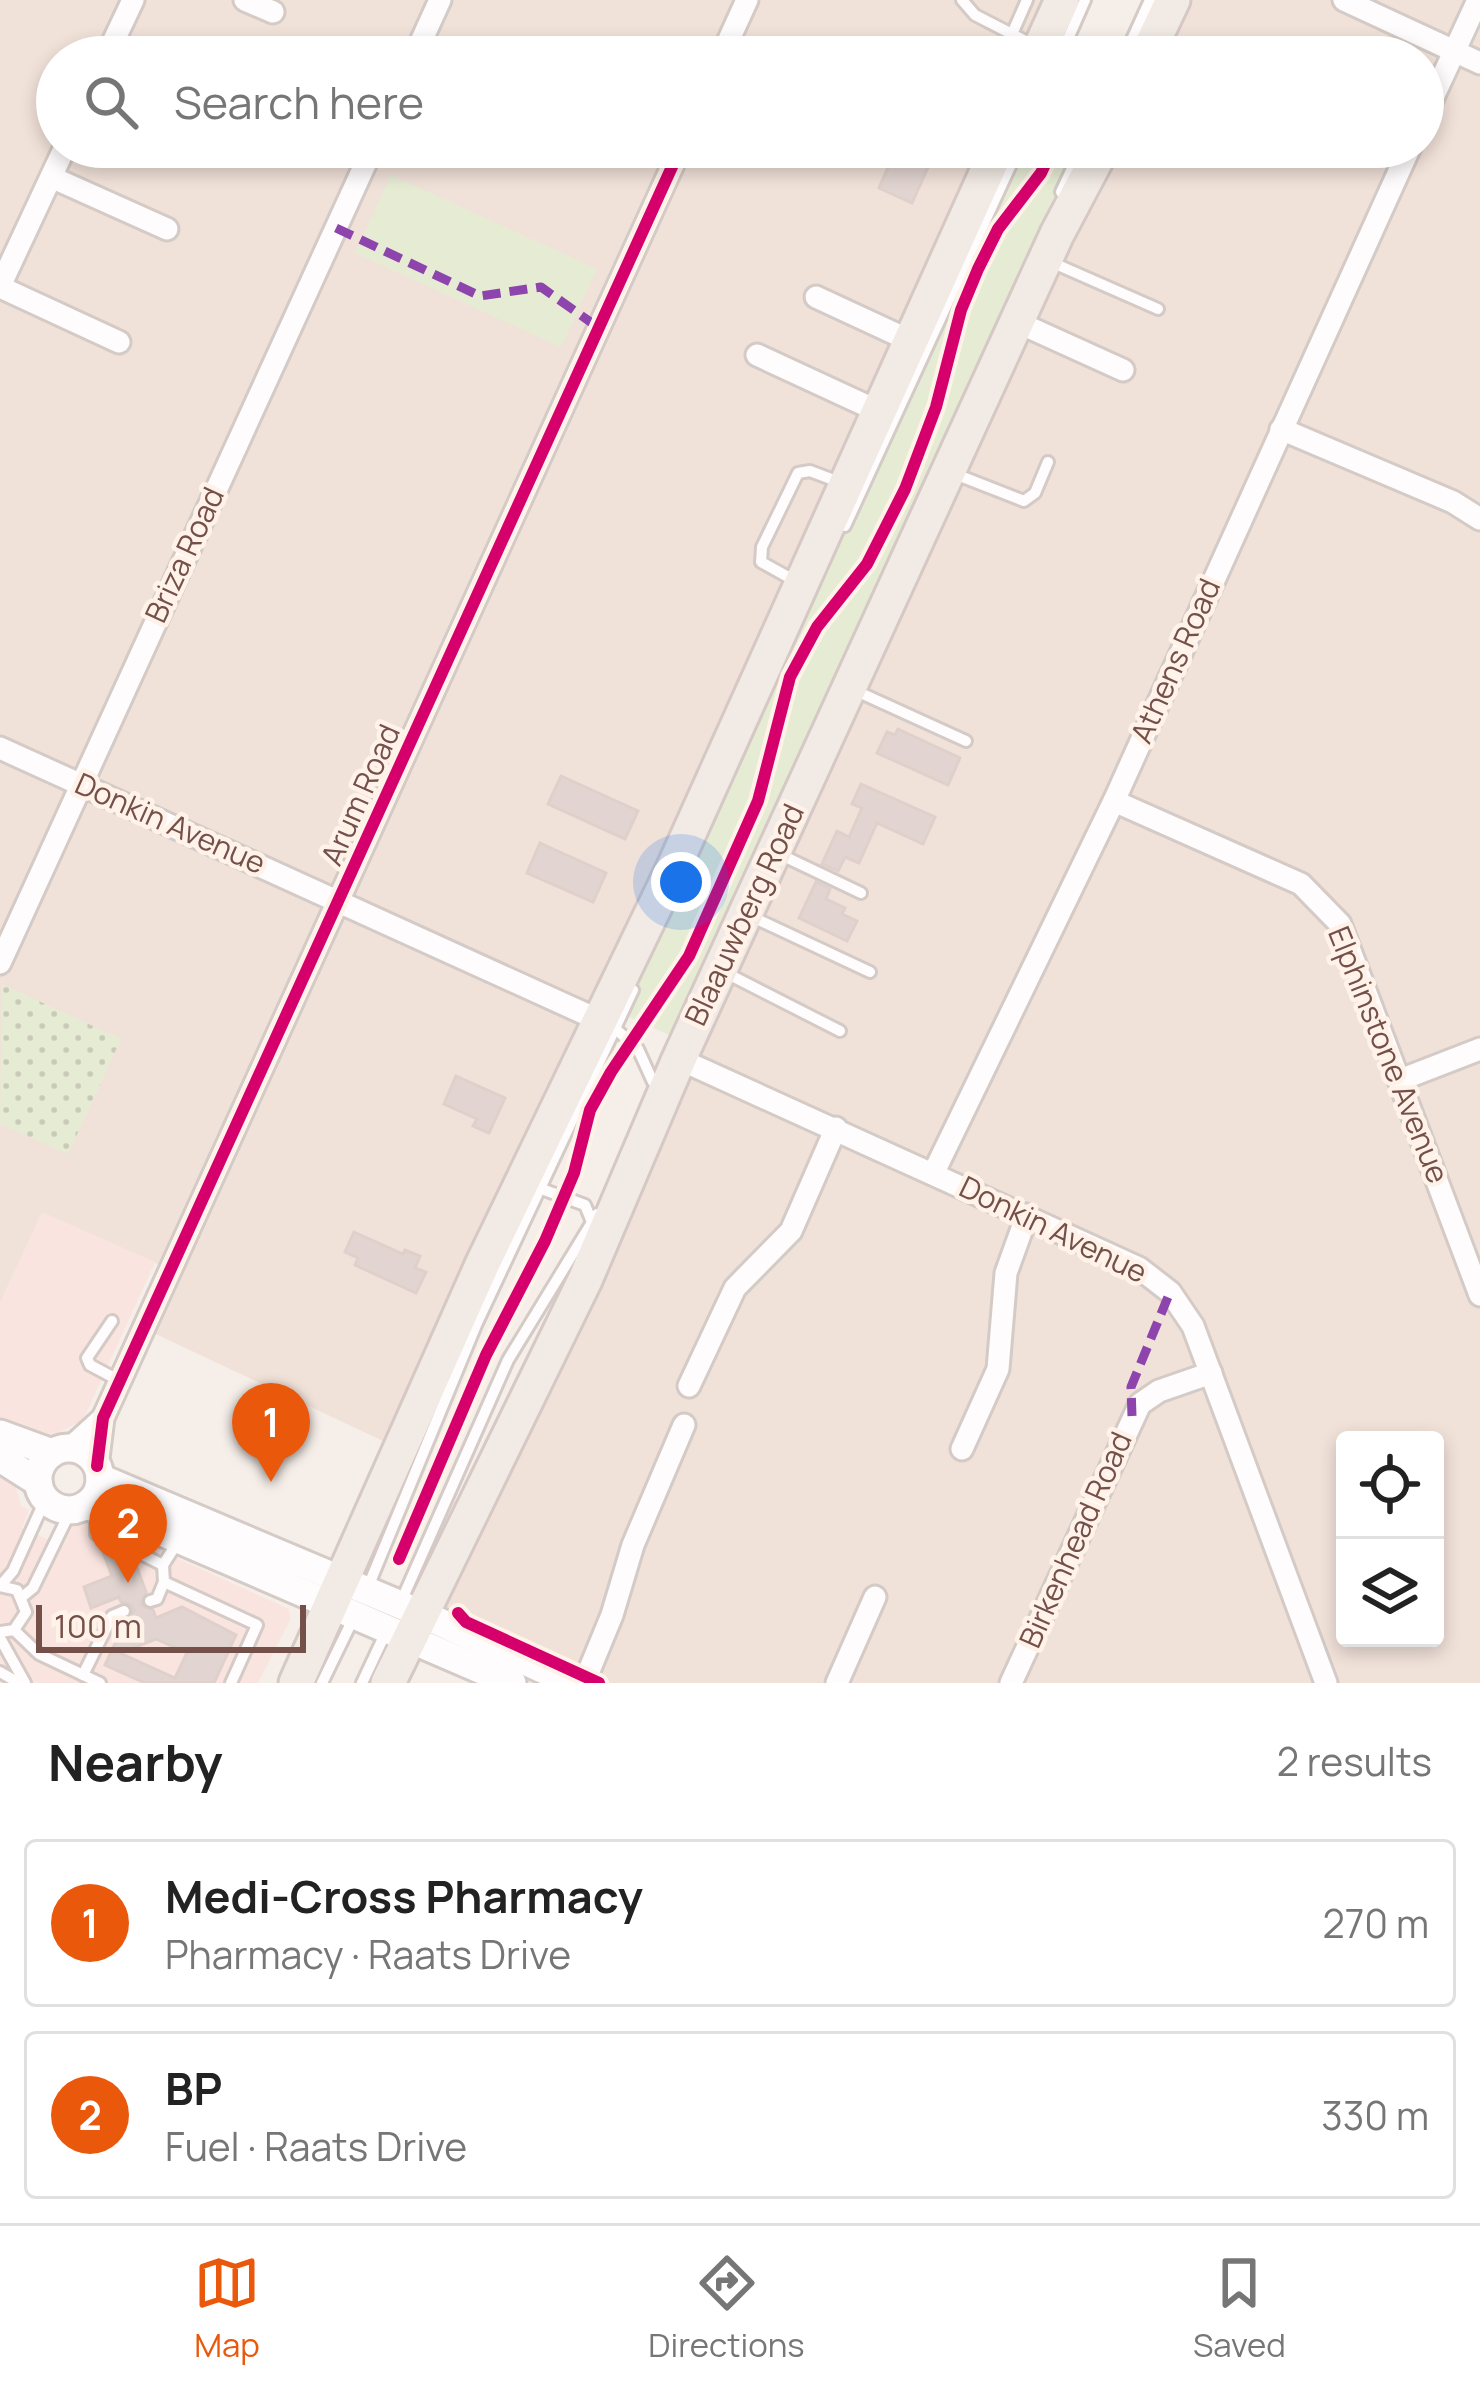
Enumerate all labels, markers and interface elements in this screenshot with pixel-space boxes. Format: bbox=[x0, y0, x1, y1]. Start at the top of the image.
search box bbox=[36, 36, 1444, 168]
icon: search bbox=[78, 69, 144, 135]
text: Search here bbox=[174, 71, 424, 133]
street label: Briza Road bbox=[134, 480, 233, 629]
street label: Athens Road bbox=[1120, 572, 1229, 749]
street label: Arum Road bbox=[310, 717, 409, 871]
street label: Donkin Avenue bbox=[69, 762, 272, 883]
street label: Blaauwberg Road bbox=[674, 797, 813, 1032]
your location bbox=[651, 852, 711, 912]
street label: Elphinstone Avenue bbox=[1319, 920, 1460, 1189]
street label: Donkin Avenue bbox=[953, 1165, 1154, 1292]
pin: 1 bbox=[232, 1383, 310, 1482]
street label: Birkenhead Road bbox=[1009, 1425, 1141, 1654]
map controls bbox=[1336, 1431, 1444, 1647]
button: locate bbox=[1336, 1431, 1444, 1539]
pin: 2 bbox=[89, 1484, 167, 1583]
button: layers bbox=[1336, 1539, 1444, 1647]
scale bar bbox=[36, 1599, 306, 1652]
text: 100 m bbox=[54, 1603, 142, 1648]
text: Nearby bbox=[48, 1727, 223, 1796]
text: 2 results bbox=[1277, 1734, 1432, 1788]
text: Medi-Cross Pharmacy bbox=[165, 1865, 643, 1927]
text: 1 bbox=[81, 1896, 99, 1950]
text: 270 m bbox=[1323, 1896, 1429, 1950]
text: Pharmacy · Raats Drive bbox=[165, 1927, 571, 1981]
text: BP bbox=[165, 2057, 222, 2119]
text: 2 bbox=[78, 2088, 102, 2142]
text: 330 m bbox=[1321, 2088, 1429, 2142]
text: Fuel · Raats Drive bbox=[165, 2119, 467, 2173]
tab: Map bbox=[194, 2250, 260, 2367]
tab: Directions bbox=[648, 2250, 805, 2367]
tab: Saved bbox=[1193, 2250, 1286, 2367]

